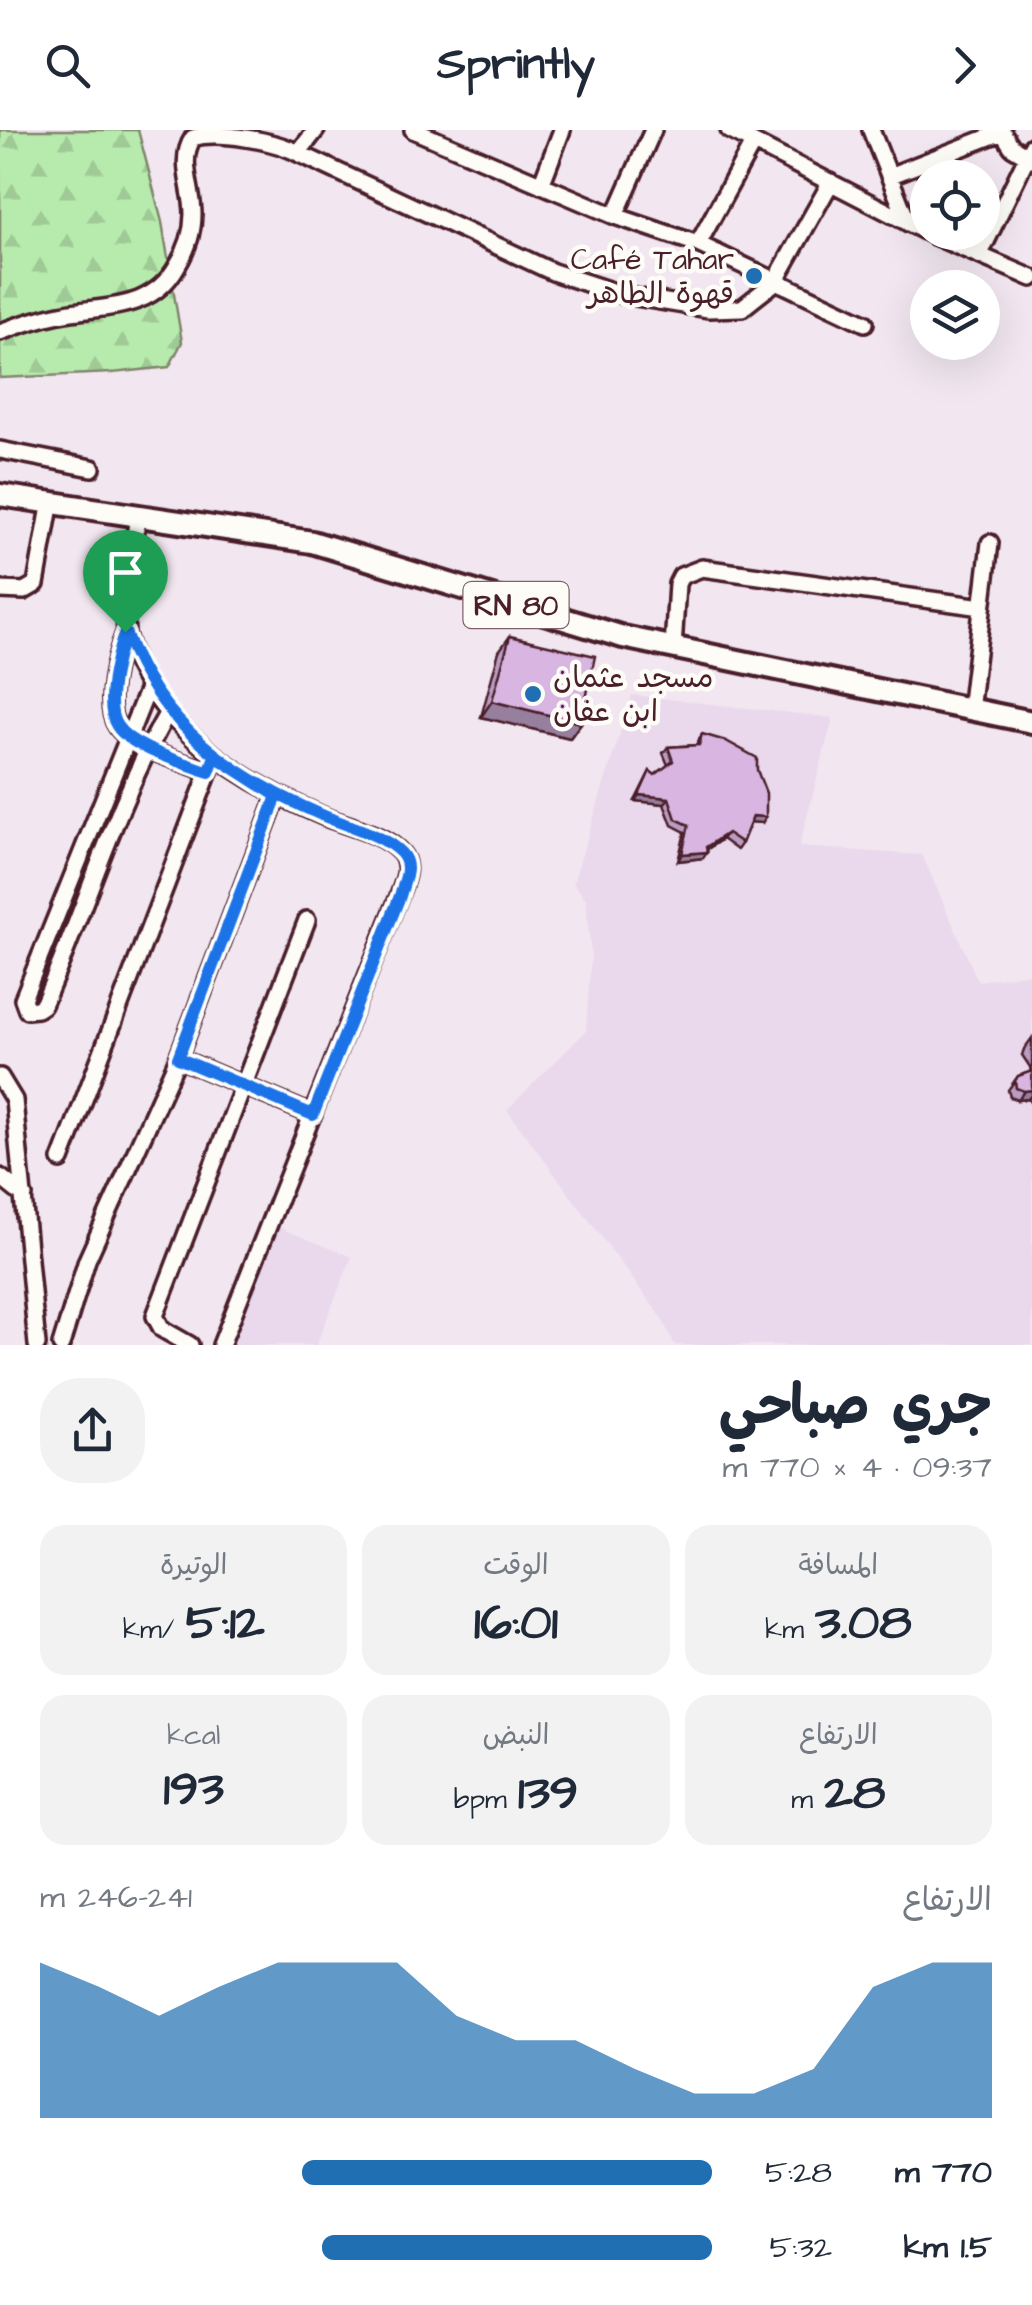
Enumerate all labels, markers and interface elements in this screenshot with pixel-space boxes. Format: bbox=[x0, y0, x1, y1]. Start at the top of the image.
text: Sprintly bbox=[437, 34, 595, 96]
icon: search bbox=[40, 38, 95, 93]
icon: forward bbox=[937, 38, 992, 93]
map controls bbox=[910, 160, 1000, 360]
button: locate bbox=[910, 160, 1000, 250]
place label: Café Tahar قهوة الطاهر bbox=[571, 239, 734, 315]
marker: Café Tahar قهوة الطاهر bbox=[743, 265, 765, 287]
button: layers bbox=[910, 270, 1000, 360]
pin bbox=[83, 530, 168, 633]
icon: arrive bbox=[98, 545, 153, 600]
road number: RN 80 bbox=[464, 582, 568, 628]
place label: مسجد عثمان ابن عفان bbox=[553, 657, 713, 733]
marker: مسجد عثمان ابن عفان bbox=[522, 683, 544, 705]
text: جري صباحي bbox=[719, 1369, 992, 1445]
button: share bbox=[40, 1378, 145, 1483]
text: 09:37 · 4 × 770 m bbox=[722, 1445, 992, 1490]
text: الوتيرة bbox=[160, 1546, 227, 1585]
text: الوقت bbox=[483, 1546, 549, 1585]
text: المسافة bbox=[798, 1546, 878, 1585]
text: 5:12 bbox=[186, 1589, 265, 1658]
text: 16:01 bbox=[474, 1589, 558, 1658]
text: 3.08 bbox=[815, 1589, 912, 1658]
text: /km bbox=[123, 1610, 186, 1649]
text: km bbox=[765, 1610, 815, 1649]
text: kcal bbox=[167, 1716, 220, 1755]
text: النبض bbox=[483, 1716, 549, 1755]
text: الارتفاع bbox=[799, 1716, 878, 1755]
text: 193 bbox=[164, 1755, 224, 1824]
text: 139 bbox=[518, 1759, 578, 1828]
text: 28 bbox=[824, 1759, 885, 1828]
text: bpm bbox=[454, 1780, 518, 1819]
text: m bbox=[791, 1780, 824, 1819]
text: 241–246 m bbox=[40, 1875, 192, 1920]
text: الارتفاع bbox=[902, 1878, 992, 1923]
text: 5:28 bbox=[765, 2150, 832, 2195]
text: 770 m bbox=[895, 2150, 992, 2195]
text: 5:32 bbox=[769, 2225, 832, 2270]
text: 1.5 km bbox=[903, 2225, 992, 2270]

